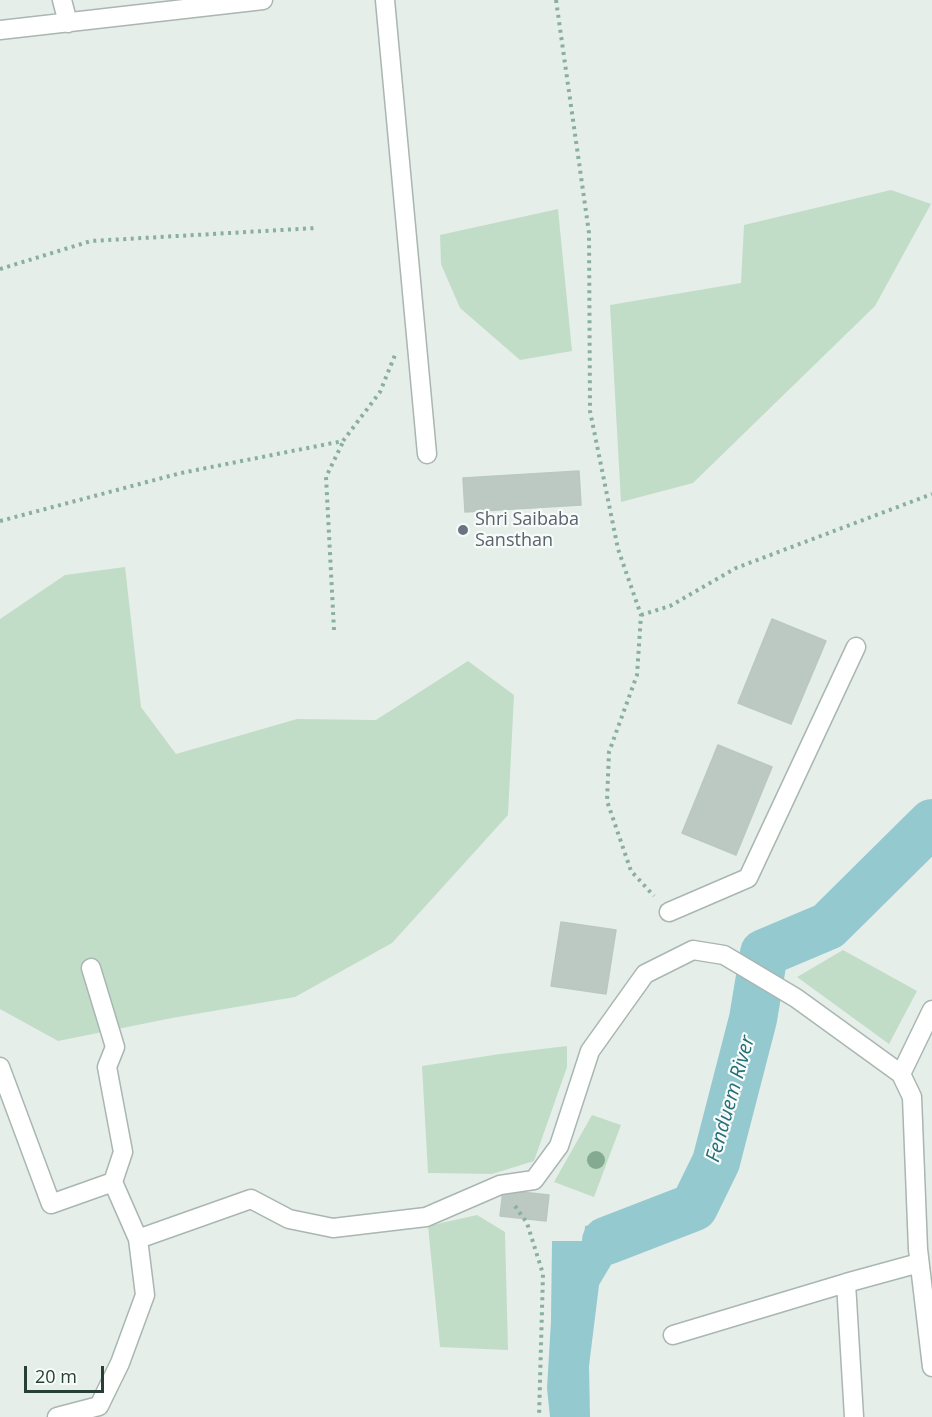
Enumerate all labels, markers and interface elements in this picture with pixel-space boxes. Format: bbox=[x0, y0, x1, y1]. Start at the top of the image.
place label: Shri Saibaba Sansthan bbox=[475, 509, 579, 552]
marker: Shri Saibaba Sansthan bbox=[456, 523, 470, 537]
water label: Fenduem River bbox=[702, 1033, 760, 1165]
scale bar bbox=[27, 1354, 106, 1392]
text: 20 m bbox=[35, 1364, 77, 1388]

